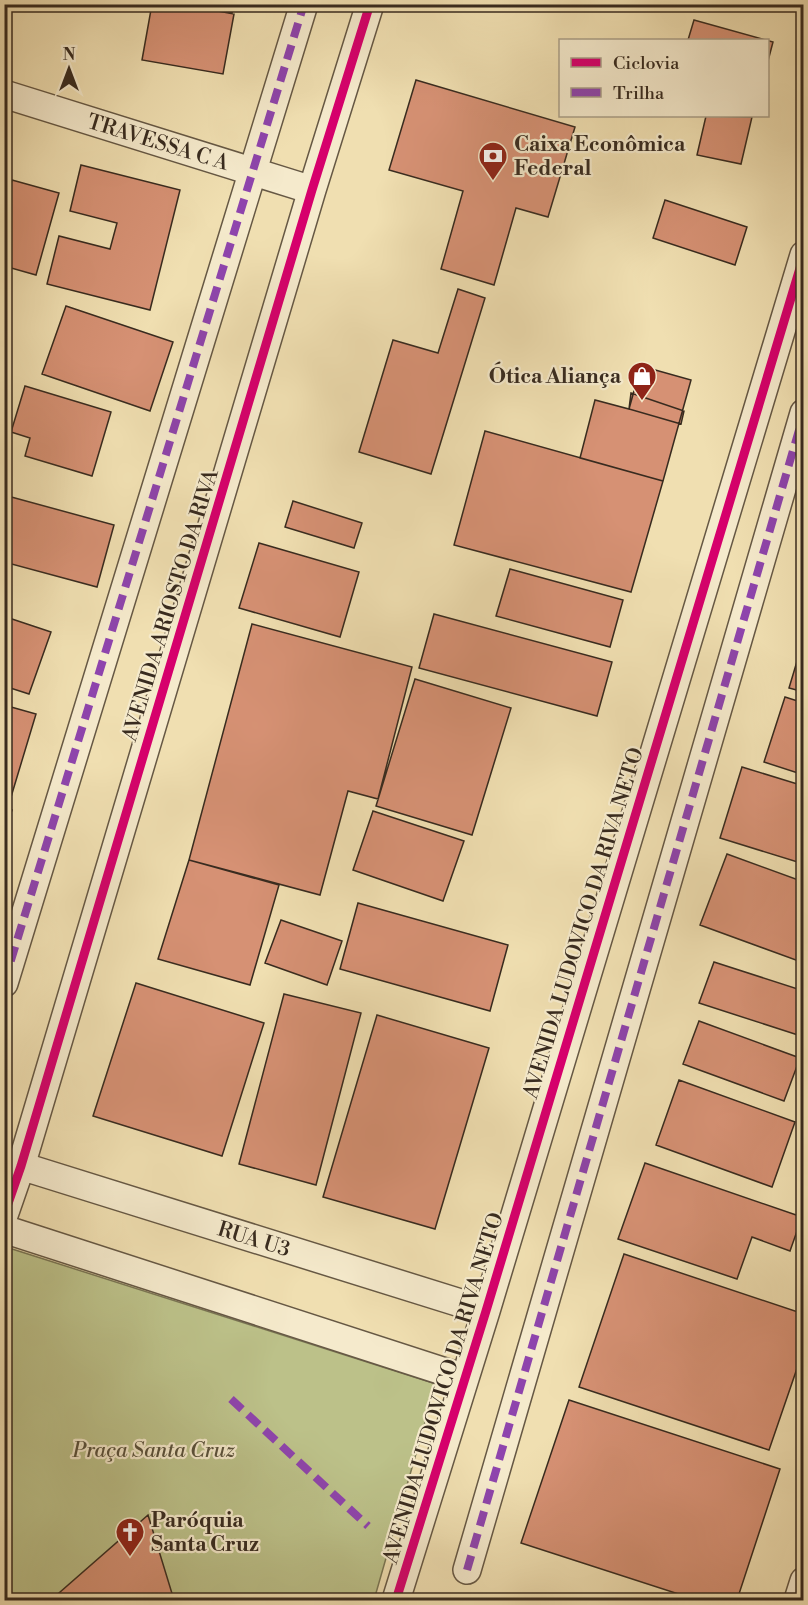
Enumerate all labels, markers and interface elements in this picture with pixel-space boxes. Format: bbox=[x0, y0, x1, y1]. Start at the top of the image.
north arrow bbox=[39, 39, 99, 99]
legend bbox=[559, 39, 769, 117]
text: N bbox=[63, 45, 76, 65]
text: Ciclovia bbox=[613, 52, 680, 75]
text: Trilha bbox=[613, 82, 665, 105]
street label: TRAVESSA C A bbox=[84, 109, 232, 177]
place label: Caixa Econômica Federal bbox=[514, 132, 686, 182]
bank icon: Caixa Econômica Federal bbox=[477, 140, 509, 182]
shop icon: Ótica Aliança bbox=[626, 360, 658, 402]
place label: Ótica Aliança bbox=[489, 361, 622, 390]
street label: AVENIDA ARIOSTO DA RIVA bbox=[117, 466, 225, 745]
street label: AVENIDA LUDOVICO DA RIVA NETO bbox=[518, 744, 650, 1103]
street label: AVENIDA LUDOVICO DA RIVA NETO bbox=[378, 1209, 510, 1568]
street label: RUA U3 bbox=[214, 1217, 293, 1263]
park label: Praça Santa Cruz bbox=[71, 1438, 236, 1464]
place label: Paróquia Santa Cruz bbox=[151, 1508, 259, 1558]
church icon: Paróquia Santa Cruz bbox=[114, 1516, 146, 1558]

